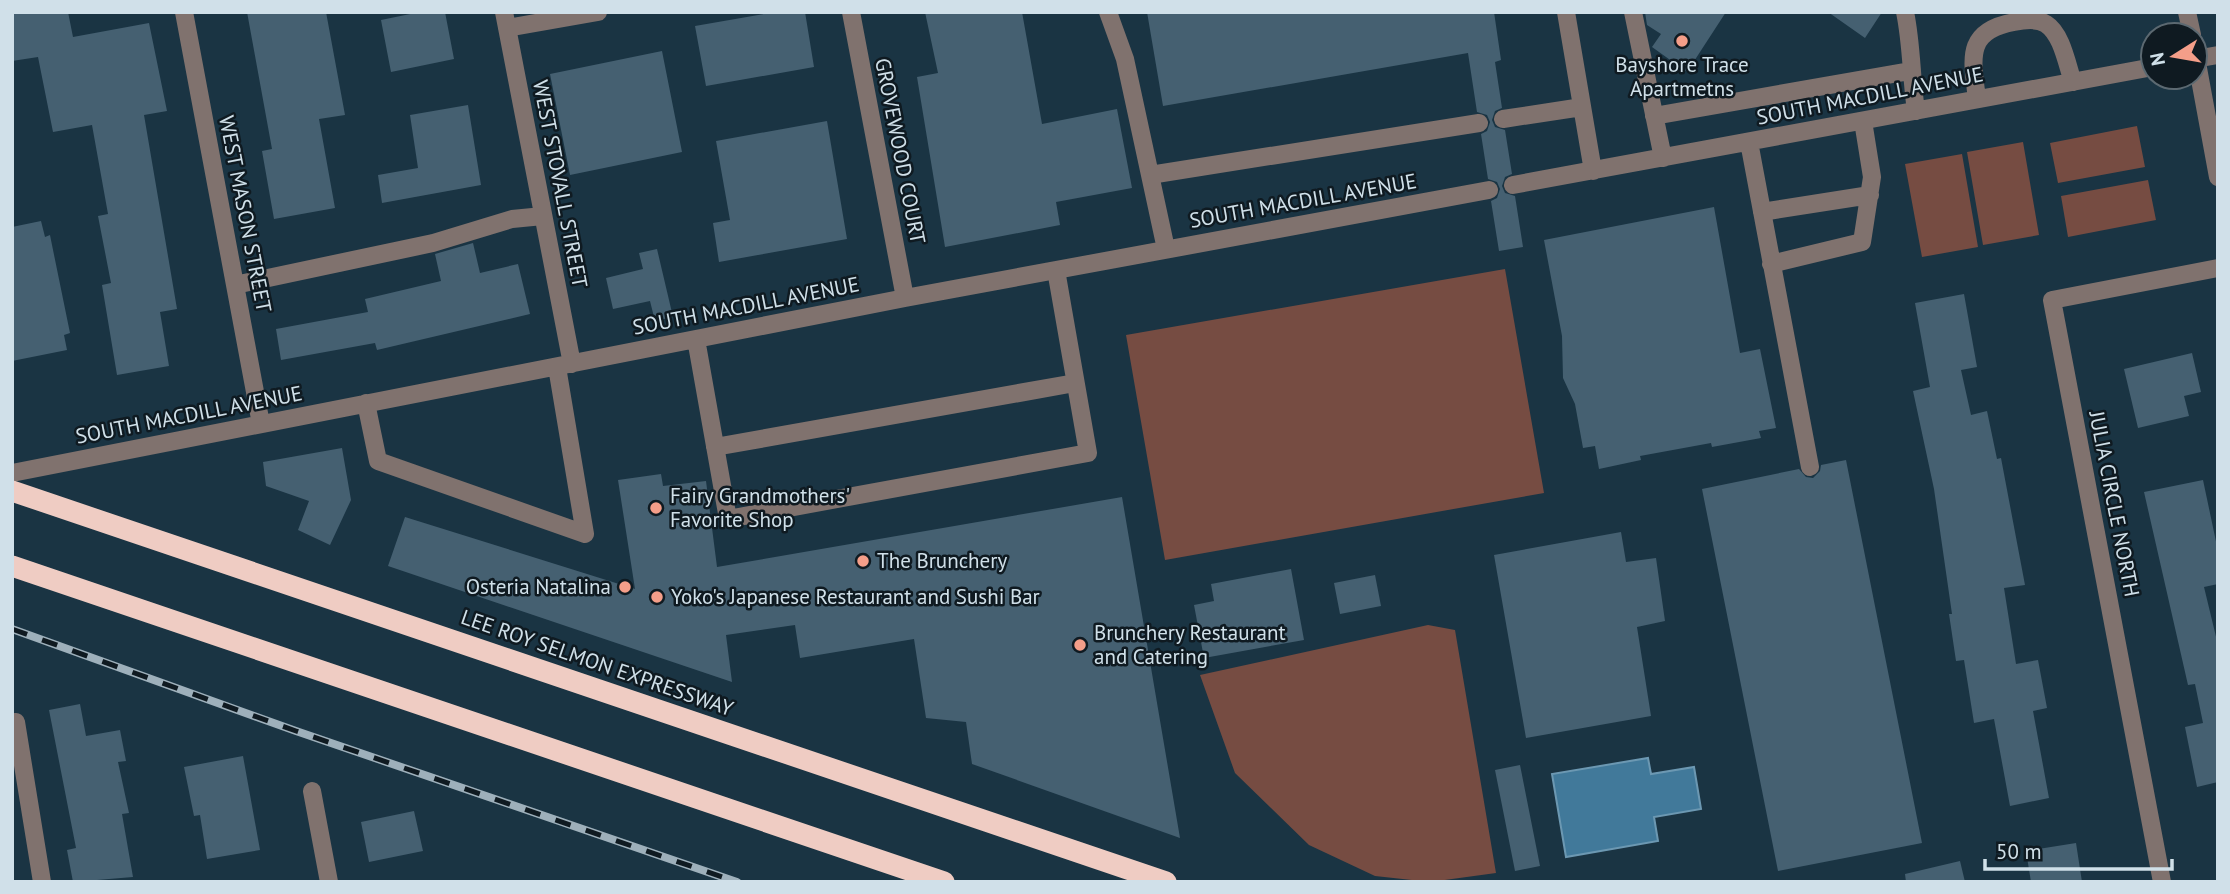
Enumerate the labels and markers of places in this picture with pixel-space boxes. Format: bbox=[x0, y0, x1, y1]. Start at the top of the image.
marker: Bayshore Trace Apartmetns bbox=[1674, 33, 1690, 49]
place label: Bayshore Trace Apartmetns bbox=[1615, 51, 1749, 102]
place label: Fairy Grandmothers' Favorite Shop bbox=[670, 482, 850, 533]
marker: Fairy Grandmothers' Favorite Shop bbox=[648, 500, 664, 516]
place label: The Brunchery bbox=[877, 547, 1007, 574]
marker: The Brunchery bbox=[855, 553, 871, 569]
place label: Osteria Natalina bbox=[466, 573, 611, 600]
marker: Osteria Natalina bbox=[617, 579, 633, 595]
place label: Yoko's Japanese Restaurant and Sushi Bar bbox=[671, 583, 1040, 610]
marker: Yoko's Japanese Restaurant and Sushi Bar bbox=[649, 589, 665, 605]
place label: Brunchery Restaurant and Catering bbox=[1094, 619, 1286, 670]
marker: Brunchery Restaurant and Catering bbox=[1072, 637, 1088, 653]

